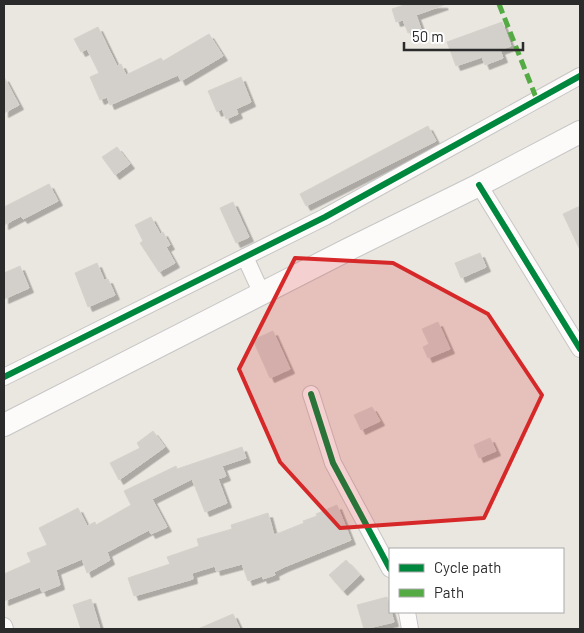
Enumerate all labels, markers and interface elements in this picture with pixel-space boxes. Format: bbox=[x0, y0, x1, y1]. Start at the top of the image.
scale bar bbox=[404, 20, 523, 52]
text: 50 m bbox=[412, 27, 444, 45]
legend bbox=[389, 548, 564, 613]
text: Cycle path bbox=[434, 558, 501, 576]
text: Path bbox=[434, 583, 464, 601]

